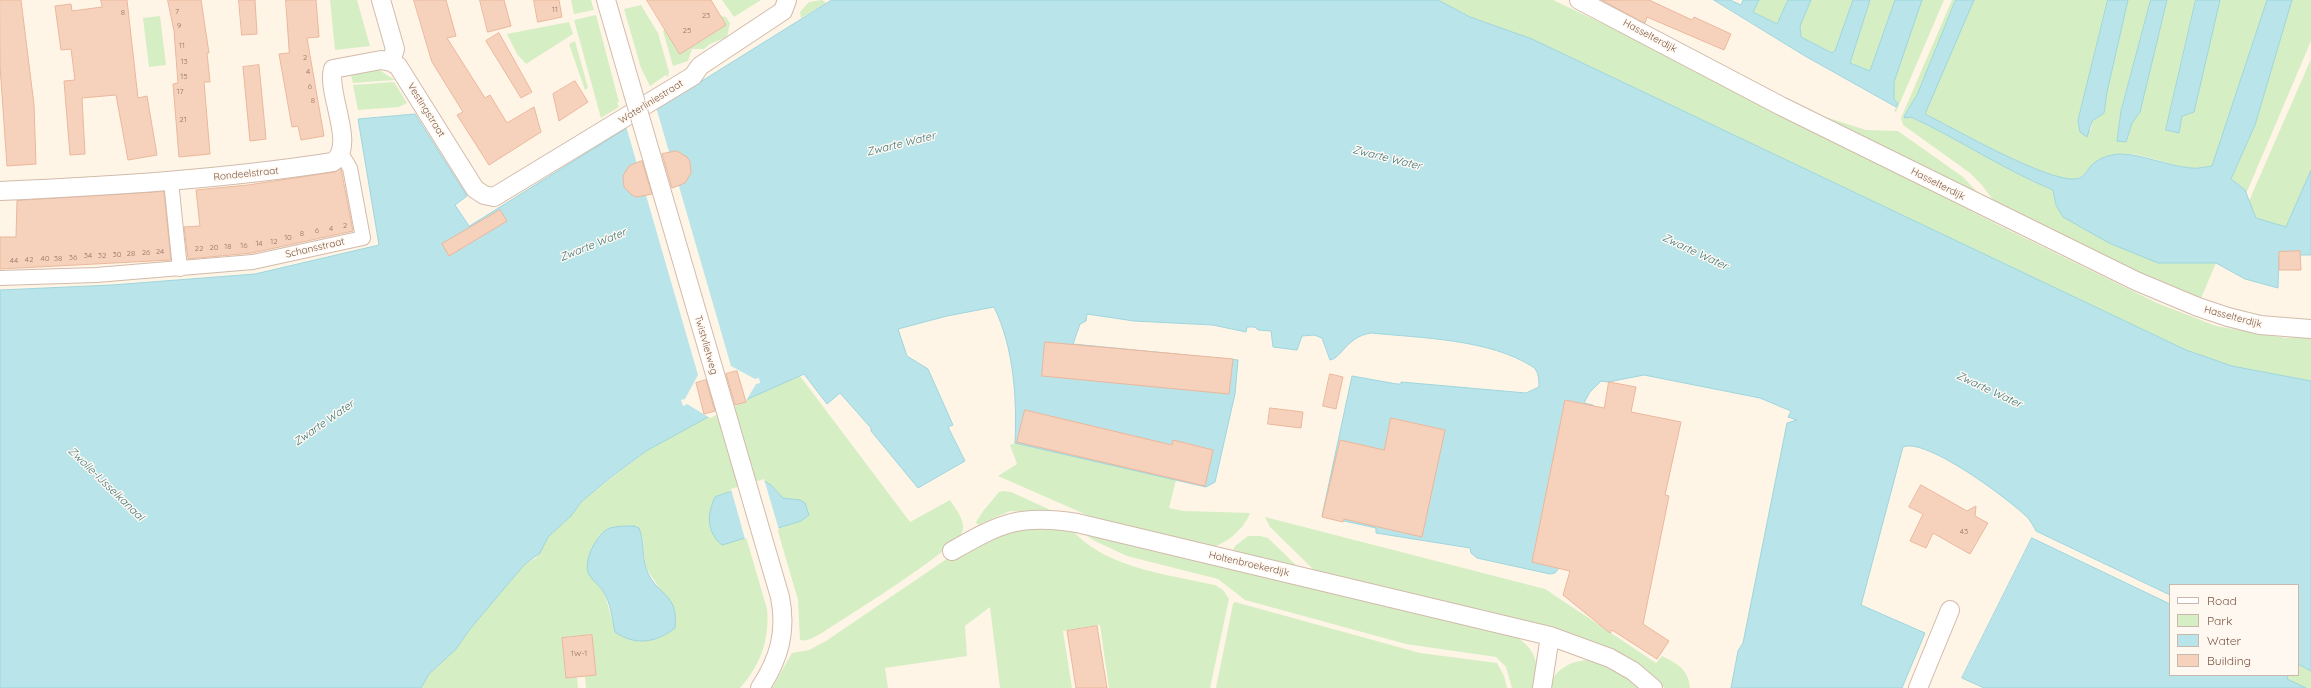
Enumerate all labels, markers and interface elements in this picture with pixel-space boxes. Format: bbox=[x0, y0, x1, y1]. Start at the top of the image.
house number: 11 bbox=[552, 5, 558, 15]
house number: 7 bbox=[175, 7, 179, 17]
house number: 8 bbox=[121, 8, 125, 18]
house number: 23 bbox=[702, 11, 710, 21]
street label: Hasselterdijk bbox=[1621, 17, 1679, 55]
house number: 9 bbox=[177, 21, 181, 31]
house number: 25 bbox=[683, 26, 691, 36]
house number: 11 bbox=[179, 41, 185, 51]
house number: 2 bbox=[303, 53, 307, 63]
house number: 13 bbox=[180, 57, 188, 67]
house number: 4 bbox=[306, 67, 310, 77]
house number: 15 bbox=[180, 72, 188, 82]
street label: Waterliniestraat bbox=[616, 77, 686, 127]
street label: Vestingstraat bbox=[405, 81, 447, 139]
house number: 6 bbox=[308, 82, 312, 92]
house number: 17 bbox=[176, 87, 184, 97]
house number: 8 bbox=[311, 96, 315, 106]
house number: 21 bbox=[179, 115, 187, 125]
water label: Zwarte Water bbox=[865, 129, 937, 159]
water label: Zwarte Water bbox=[1351, 143, 1423, 173]
street label: Rondeelstraat bbox=[213, 165, 279, 183]
street label: Hasselterdijk bbox=[1909, 165, 1967, 203]
house number: 2 bbox=[343, 221, 347, 231]
house number: 4 bbox=[329, 224, 333, 234]
house number: 6 bbox=[315, 226, 319, 236]
water label: Zwarte Water bbox=[558, 226, 628, 264]
house number: 8 bbox=[300, 229, 304, 239]
water label: Zwarte Water bbox=[1660, 231, 1730, 273]
house number: 10 bbox=[284, 233, 292, 243]
street label: Schansstraat bbox=[284, 235, 346, 261]
house number: 12 bbox=[270, 237, 278, 247]
house number: 14 bbox=[255, 239, 263, 249]
house number: 16 bbox=[240, 241, 248, 251]
house number: 18 bbox=[224, 242, 232, 252]
house number: 20 bbox=[209, 243, 219, 253]
house number: 22 bbox=[195, 244, 203, 254]
house number: 24 bbox=[156, 247, 164, 257]
house number: 26 bbox=[142, 248, 150, 258]
house number: 28 bbox=[127, 249, 135, 259]
house number: 30 bbox=[113, 250, 121, 260]
house number: 34 bbox=[84, 251, 92, 261]
house number: 32 bbox=[98, 251, 106, 261]
house number: 36 bbox=[69, 253, 77, 263]
house number: 40 bbox=[41, 254, 49, 264]
house number: 38 bbox=[54, 254, 62, 264]
house number: 42 bbox=[25, 255, 33, 265]
house number: 44 bbox=[10, 256, 18, 266]
street label: Hasselterdijk bbox=[2203, 304, 2263, 330]
street label: Twistvlietweg bbox=[692, 314, 720, 376]
water label: Zwarte Water bbox=[1954, 369, 2024, 411]
water label: Zwarte Water bbox=[291, 397, 357, 449]
water label: Zwolle-IJsselkanaal bbox=[65, 444, 147, 524]
house number: 43 bbox=[1960, 527, 1968, 537]
street label: Holtenbroekerdijk bbox=[1208, 549, 1290, 579]
legend bbox=[2169, 584, 2299, 676]
text: Road bbox=[2207, 593, 2237, 608]
text: Park bbox=[2207, 613, 2232, 628]
text: Water bbox=[2207, 633, 2241, 648]
house number: 1W-1 bbox=[571, 649, 587, 659]
text: Building bbox=[2207, 653, 2251, 668]

